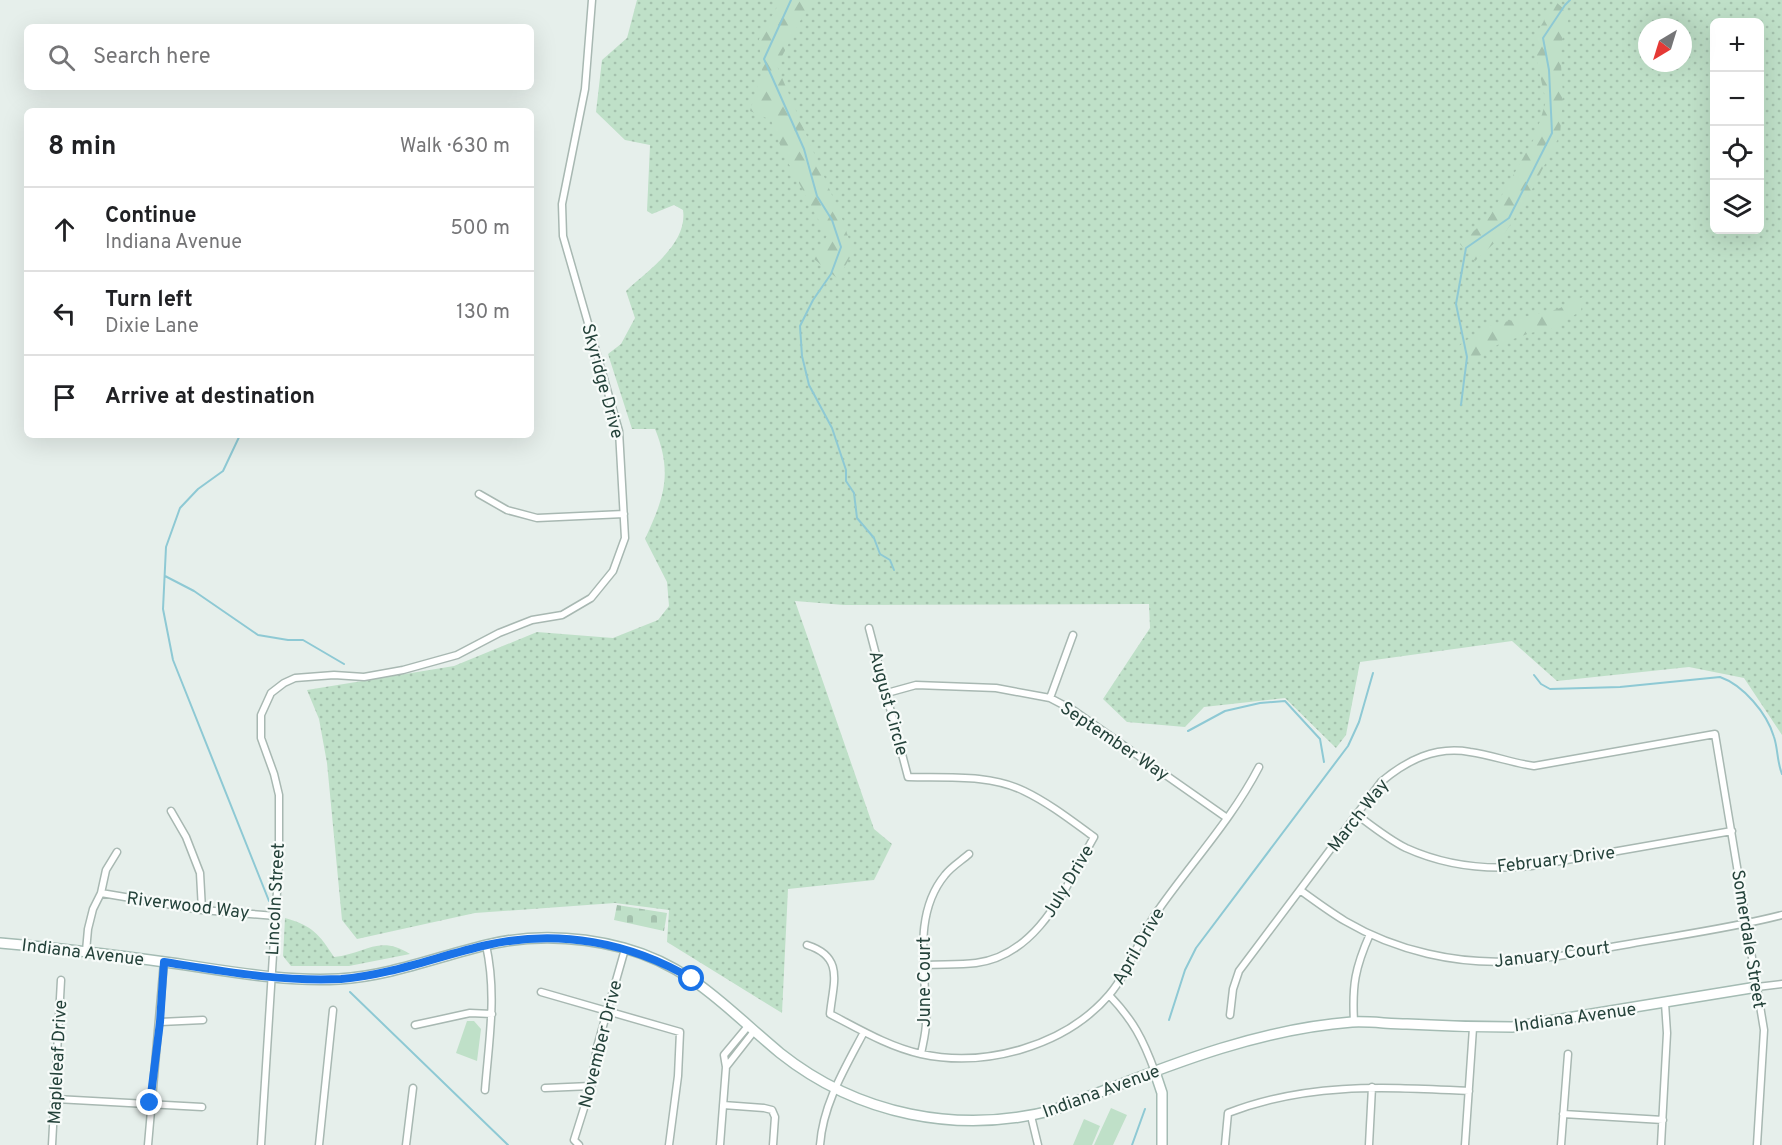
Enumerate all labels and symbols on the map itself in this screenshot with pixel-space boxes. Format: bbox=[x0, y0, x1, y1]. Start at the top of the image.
north arrow bbox=[1638, 18, 1692, 72]
street label: Skyridge Drive bbox=[575, 321, 628, 441]
street label: August Circle bbox=[862, 648, 913, 758]
street label: September Way bbox=[1055, 697, 1173, 787]
street label: March Way bbox=[1323, 775, 1395, 857]
street label: July Drive bbox=[1039, 841, 1100, 922]
street label: Lincoln Street bbox=[262, 842, 291, 956]
street label: February Drive bbox=[1496, 842, 1617, 879]
street label: Somerdale Street bbox=[1725, 868, 1770, 1010]
street label: Riverwood Way bbox=[125, 888, 251, 925]
street label: April Drive bbox=[1108, 904, 1171, 989]
street label: Indiana Avenue bbox=[20, 935, 145, 972]
street label: June Court bbox=[914, 937, 937, 1027]
street label: January Court bbox=[1493, 937, 1611, 974]
route start bbox=[678, 965, 704, 991]
street label: November Drive bbox=[574, 978, 628, 1111]
street label: Mapleleaf Drive bbox=[44, 999, 73, 1125]
street label: Indiana Avenue bbox=[1513, 999, 1638, 1038]
street label: Indiana Avenue bbox=[1040, 1061, 1163, 1124]
route end bbox=[136, 1089, 162, 1115]

